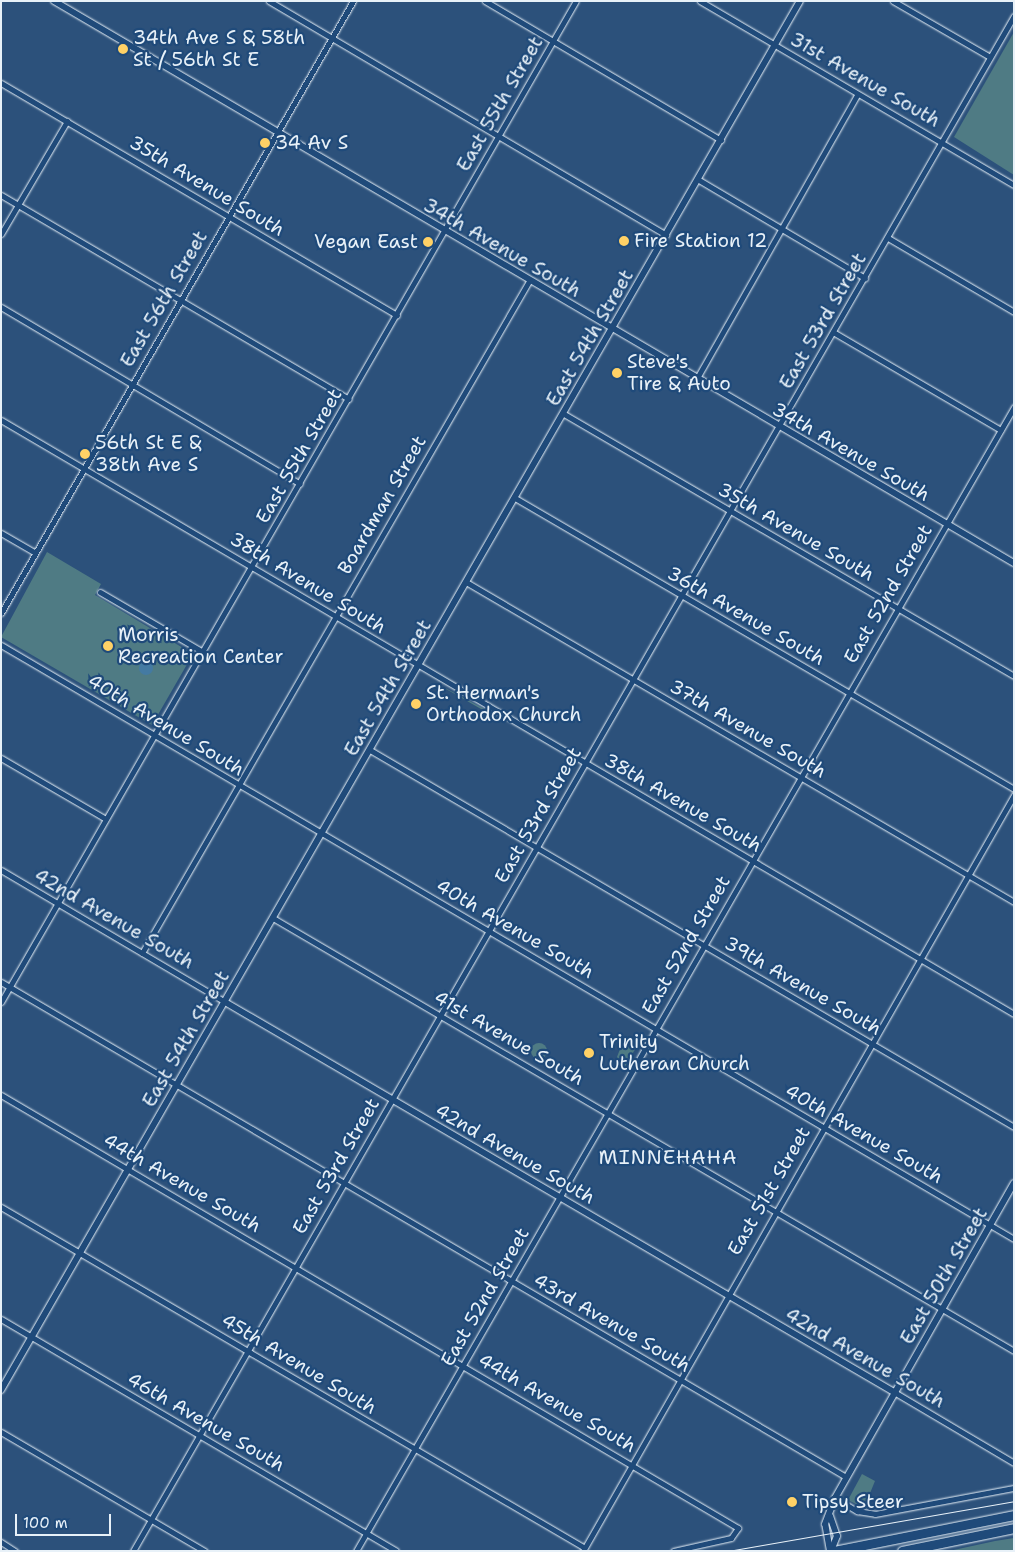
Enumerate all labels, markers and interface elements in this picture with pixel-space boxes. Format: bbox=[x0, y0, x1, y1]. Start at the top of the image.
place label: 34th Ave S & 58th St / 56th St E bbox=[133, 27, 305, 71]
street label: 31st Avenue South bbox=[786, 28, 944, 132]
street label: East 55th Street bbox=[452, 32, 548, 176]
marker: 34th Ave S & 58th St / 56th St E bbox=[117, 43, 129, 55]
street label: 35th Avenue South bbox=[125, 131, 289, 241]
place label: 34 Av S bbox=[275, 132, 348, 154]
marker: 34 Av S bbox=[259, 137, 271, 149]
street label: 34th Avenue South bbox=[419, 194, 585, 302]
street label: East 56th Street bbox=[116, 227, 212, 371]
place label: Fire Station 12 bbox=[634, 230, 767, 252]
place label: Vegan East bbox=[314, 231, 418, 253]
marker: Fire Station 12 bbox=[618, 235, 630, 247]
marker: Vegan East bbox=[422, 236, 434, 248]
street label: East 53rd Street bbox=[775, 249, 871, 393]
street label: East 54th Street bbox=[542, 266, 638, 410]
place label: Steve's Tire & Auto bbox=[627, 351, 731, 395]
marker: Steve's Tire & Auto bbox=[611, 367, 623, 379]
street label: East 55th Street bbox=[251, 384, 347, 528]
street label: 34th Avenue South bbox=[768, 398, 934, 506]
place label: 56th St E & 38th Ave S bbox=[95, 432, 201, 476]
street label: Boardman Street bbox=[333, 432, 431, 578]
marker: 56th St E & 38th Ave S bbox=[79, 448, 91, 460]
street label: 35th Avenue South bbox=[714, 478, 878, 586]
street label: East 52nd Street bbox=[839, 521, 937, 667]
street label: 38th Avenue South bbox=[226, 527, 390, 639]
street label: 36th Avenue South bbox=[663, 562, 829, 670]
street label: East 54th Street bbox=[340, 616, 436, 760]
place label: Morris Recreation Center bbox=[118, 624, 283, 668]
marker: Morris Recreation Center bbox=[102, 640, 114, 652]
street label: 40th Avenue South bbox=[83, 669, 249, 781]
street label: 37th Avenue South bbox=[666, 675, 830, 783]
place label: St. Herman's Orthodox Church bbox=[426, 682, 581, 726]
marker: St. Herman's Orthodox Church bbox=[410, 698, 422, 710]
street label: East 53rd Street bbox=[490, 743, 586, 887]
street label: 38th Avenue South bbox=[600, 749, 766, 857]
street label: 42nd Avenue South bbox=[30, 864, 198, 974]
street label: East 52nd Street bbox=[637, 872, 735, 1018]
street label: 40th Avenue South bbox=[432, 874, 598, 984]
street label: 39th Avenue South bbox=[720, 932, 886, 1040]
street label: East 54th Street bbox=[138, 967, 234, 1111]
street label: 41st Avenue South bbox=[430, 986, 588, 1090]
place label: Trinity Lutheran Church bbox=[599, 1031, 750, 1075]
marker: Trinity Lutheran Church bbox=[583, 1047, 595, 1059]
street label: 40th Avenue South bbox=[781, 1079, 947, 1189]
street label: East 53rd Street bbox=[288, 1094, 384, 1238]
street label: 42nd Avenue South bbox=[431, 1099, 599, 1209]
street label: East 51st Street bbox=[723, 1123, 815, 1259]
street label: 44th Avenue South bbox=[99, 1129, 265, 1237]
district label: MINNEHAHA bbox=[597, 1145, 739, 1169]
street label: East 50th Street bbox=[896, 1204, 992, 1348]
street label: East 52nd Street bbox=[436, 1224, 534, 1370]
street label: 43rd Avenue South bbox=[529, 1269, 695, 1377]
street label: 42nd Avenue South bbox=[781, 1303, 949, 1413]
street label: 45th Avenue South bbox=[217, 1309, 381, 1419]
street label: 44th Avenue South bbox=[474, 1349, 640, 1457]
street label: 46th Avenue South bbox=[123, 1368, 289, 1476]
place label: Tipsy Steer bbox=[802, 1491, 904, 1513]
marker: Tipsy Steer bbox=[786, 1496, 798, 1508]
scale bar bbox=[18, 1504, 114, 1536]
text: 100 m bbox=[23, 1513, 68, 1533]

